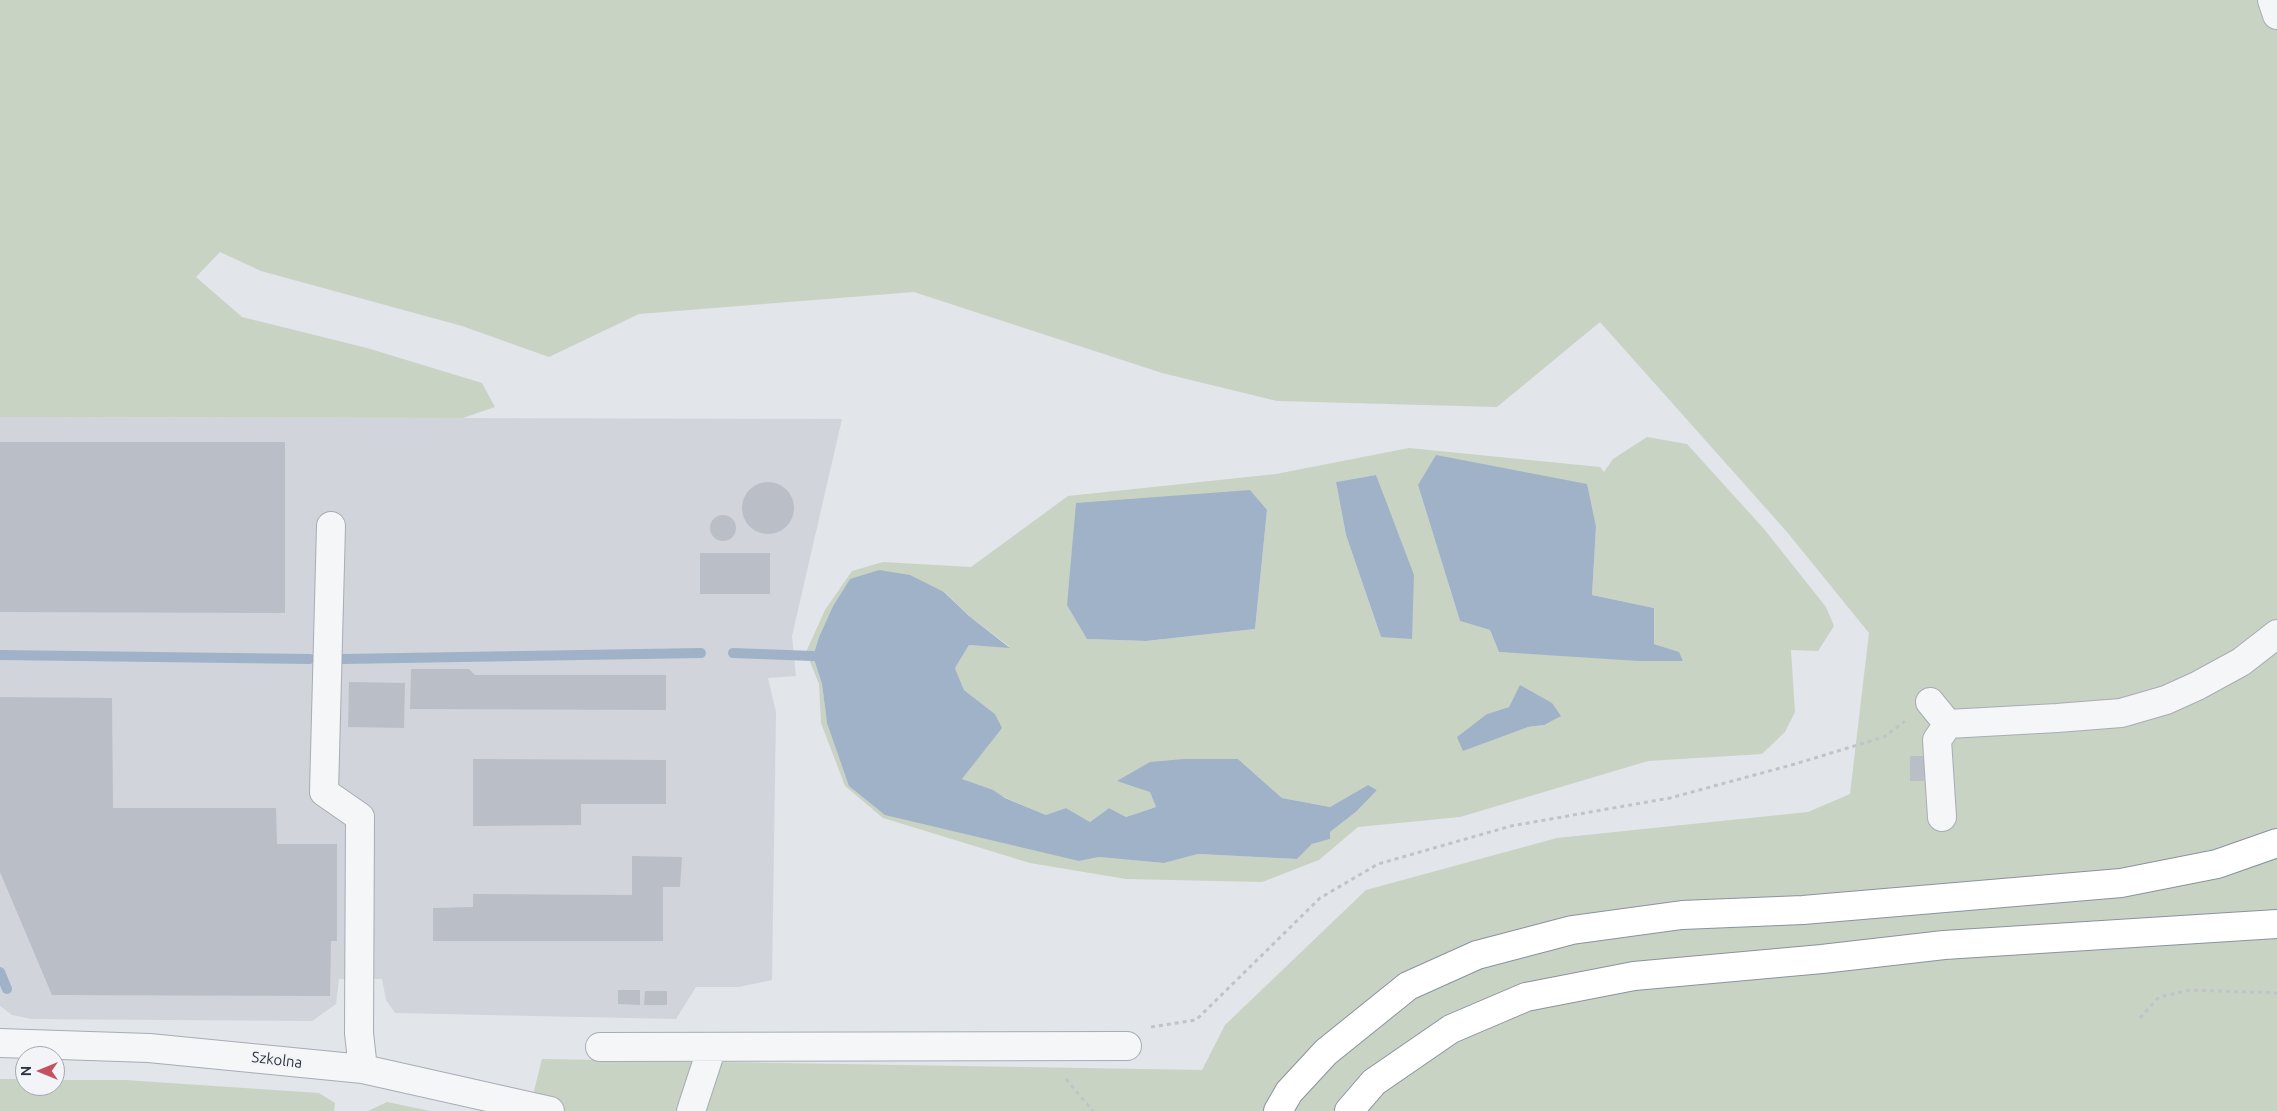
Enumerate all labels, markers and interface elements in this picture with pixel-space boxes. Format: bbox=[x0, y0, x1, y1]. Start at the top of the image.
north arrow bbox=[15, 1046, 65, 1096]
street label: Szkolna bbox=[251, 1048, 303, 1072]
text: N bbox=[18, 1066, 34, 1076]

